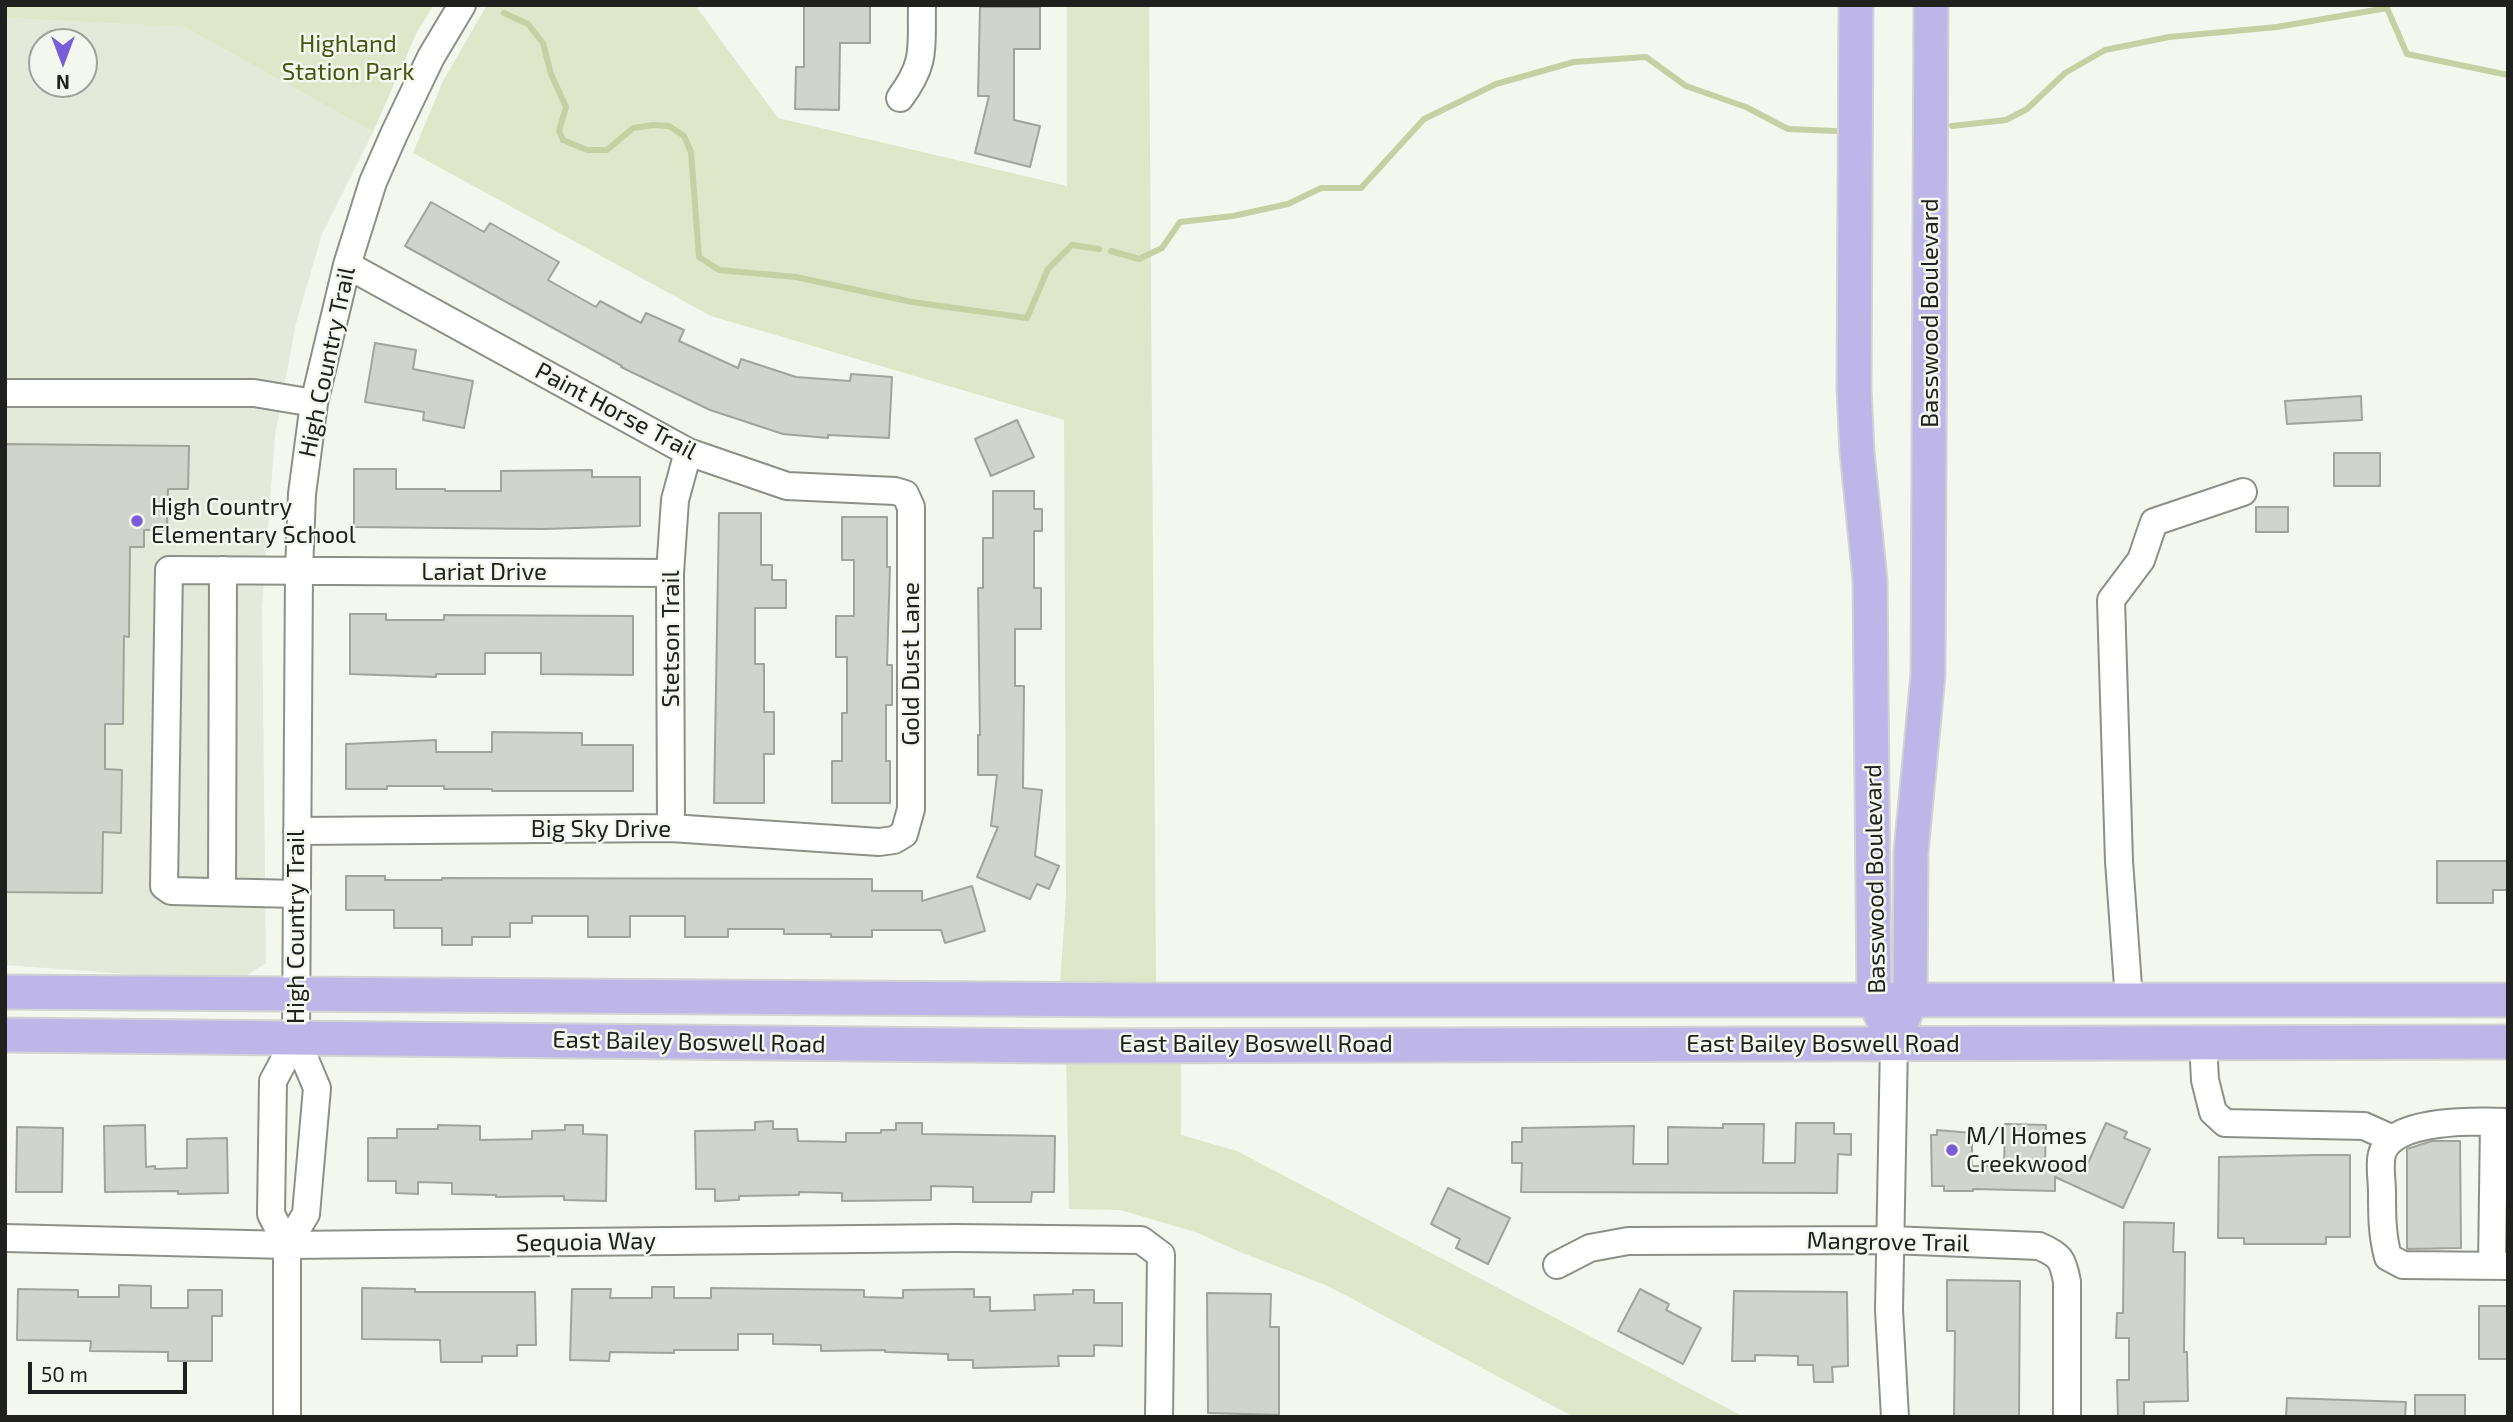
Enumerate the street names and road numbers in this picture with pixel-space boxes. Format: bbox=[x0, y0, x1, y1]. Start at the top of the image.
street label: Basswood Boulevard bbox=[1916, 198, 1944, 428]
street label: High Country Trail bbox=[293, 264, 361, 460]
street label: Paint Horse Trail bbox=[530, 356, 702, 466]
street label: Lariat Drive bbox=[421, 558, 547, 586]
street label: Stetson Trail bbox=[657, 570, 685, 708]
street label: Gold Dust Lane bbox=[897, 582, 925, 746]
street label: Basswood Boulevard bbox=[1859, 764, 1891, 994]
street label: Big Sky Drive bbox=[531, 815, 671, 843]
street label: High Country Trail bbox=[282, 830, 310, 1024]
street label: East Bailey Boswell Road bbox=[552, 1025, 826, 1059]
street label: East Bailey Boswell Road bbox=[1119, 1030, 1393, 1058]
street label: East Bailey Boswell Road bbox=[1686, 1030, 1960, 1058]
street label: Sequoia Way bbox=[516, 1226, 656, 1258]
street label: Mangrove Trail bbox=[1806, 1226, 1970, 1258]

